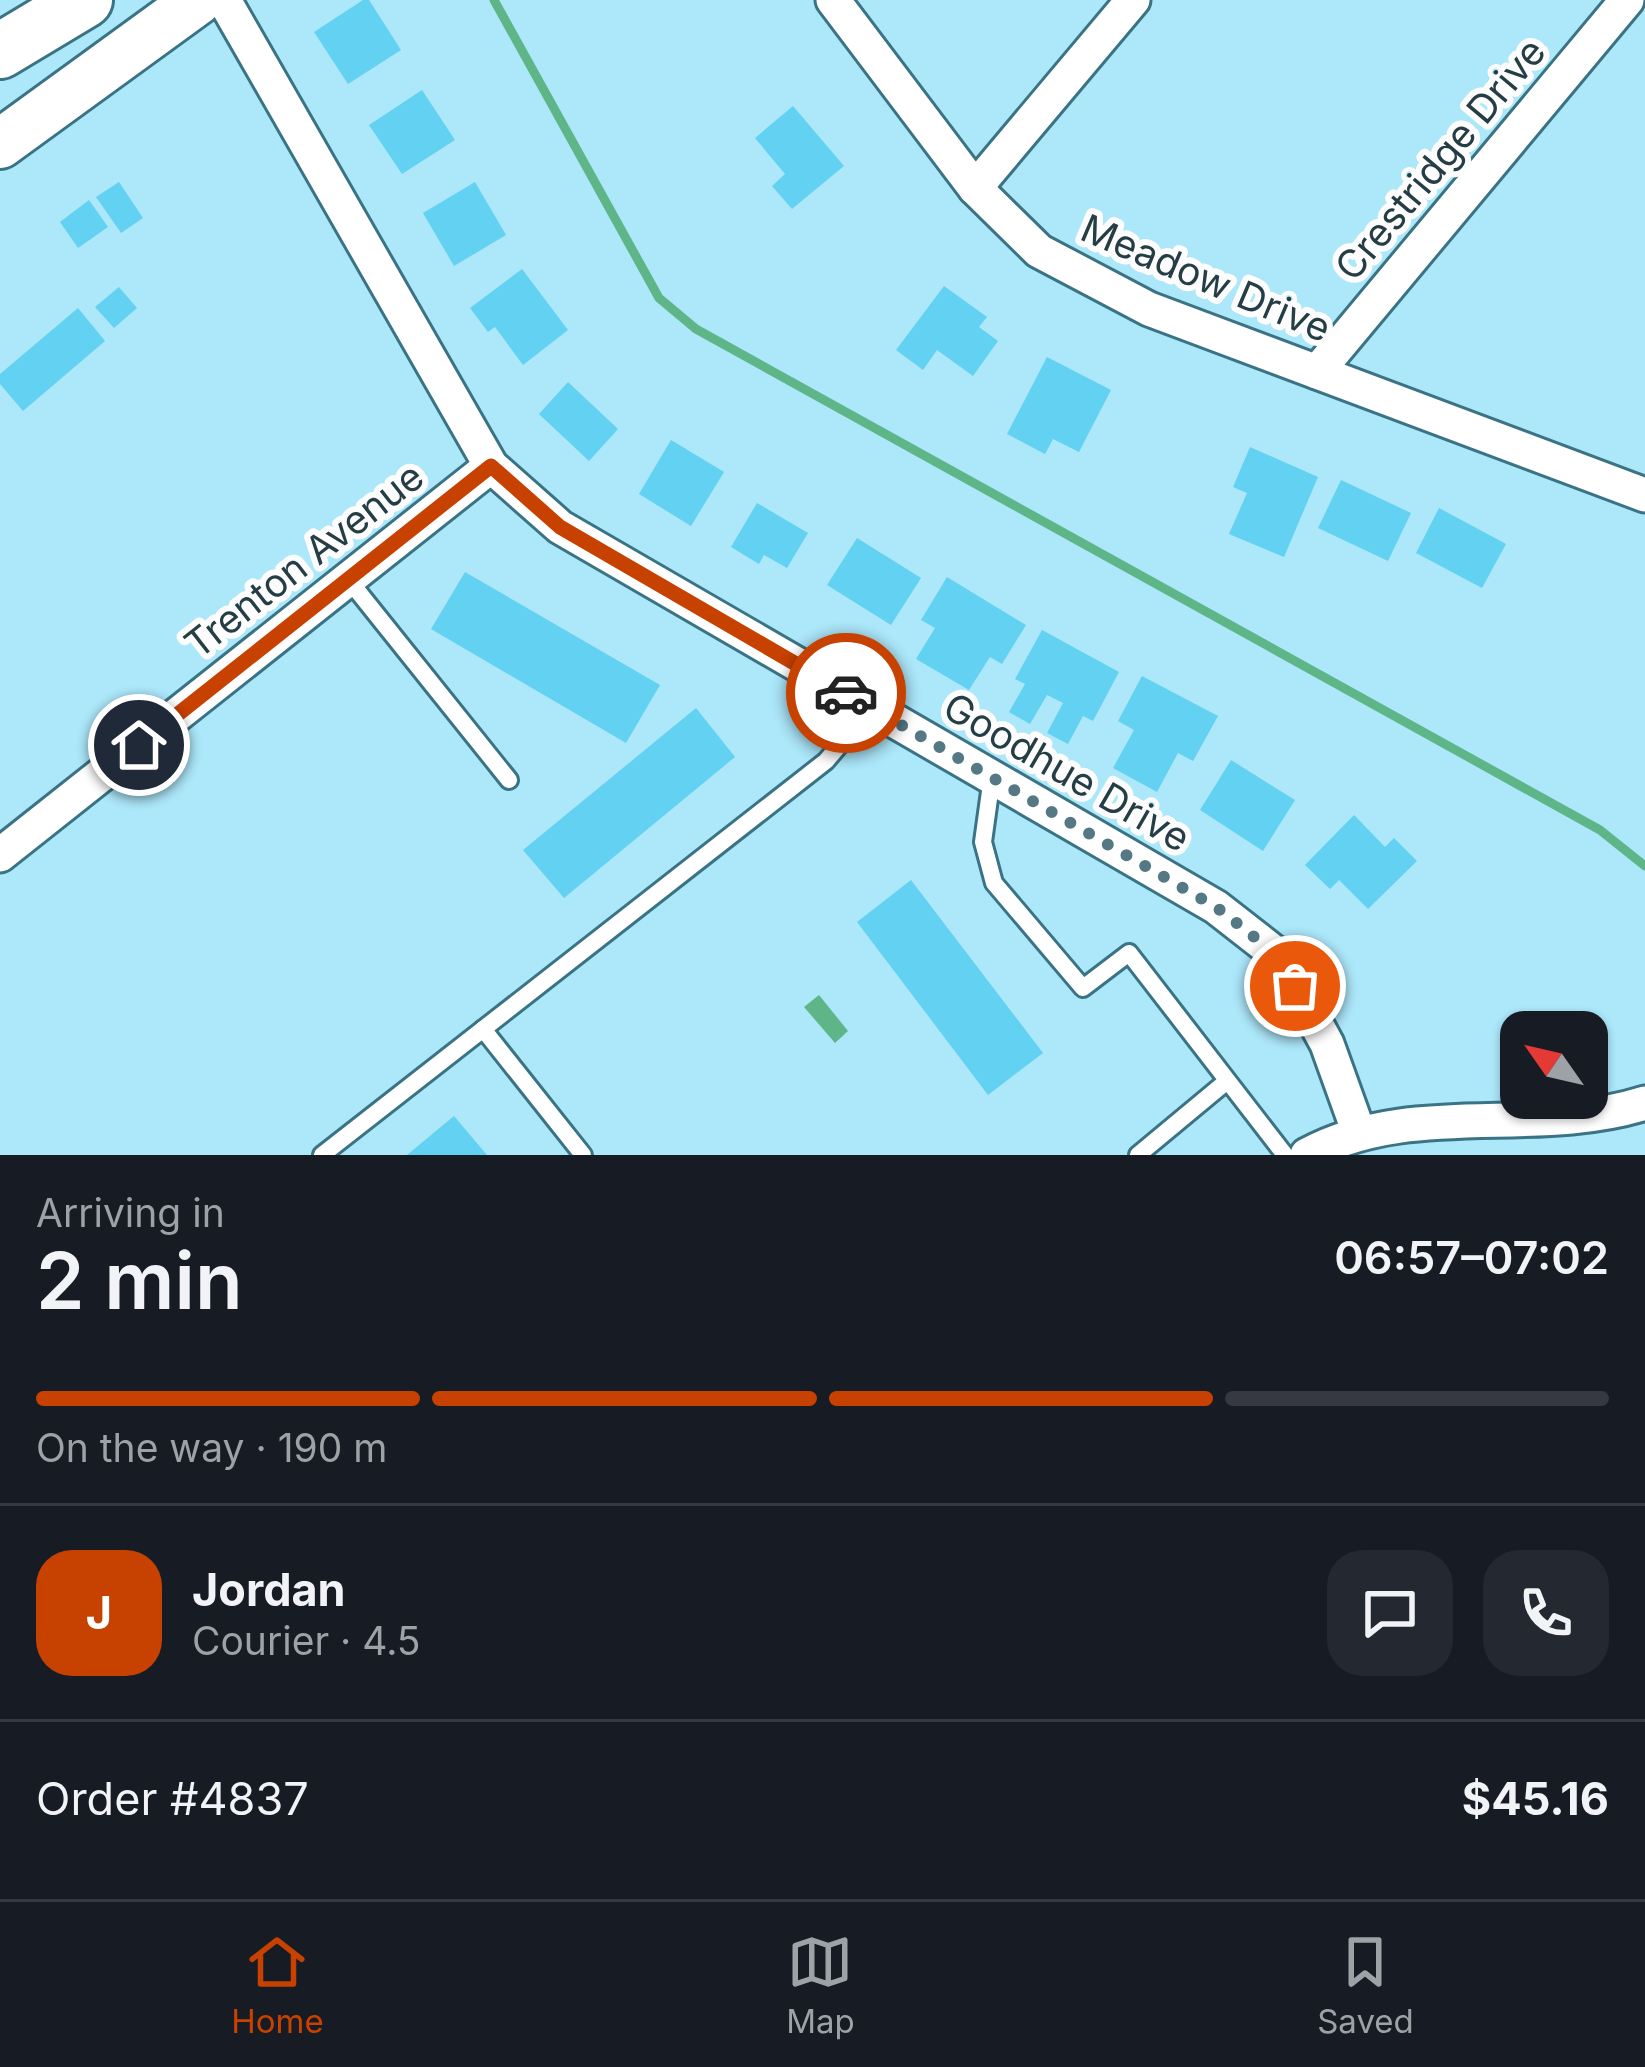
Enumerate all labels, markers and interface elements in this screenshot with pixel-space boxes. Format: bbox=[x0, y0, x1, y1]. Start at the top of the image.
street label: Crestridge Drive bbox=[1325, 28, 1555, 289]
street label: Meadow Drive bbox=[1074, 204, 1338, 351]
street label: Trenton Avenue bbox=[175, 452, 432, 667]
courier bbox=[786, 633, 906, 753]
icon: car bbox=[813, 660, 879, 726]
street label: Goodhue Drive bbox=[936, 682, 1199, 861]
pin bbox=[88, 694, 190, 796]
icon: home bbox=[106, 712, 172, 778]
pin bbox=[1244, 935, 1346, 1037]
icon: bag bbox=[1262, 953, 1328, 1019]
north arrow bbox=[1500, 1011, 1608, 1119]
map controls bbox=[1500, 1011, 1608, 1119]
text: Arriving in bbox=[36, 1189, 225, 1236]
text: 06:57–07:02 bbox=[1334, 1230, 1609, 1285]
text: 2 min bbox=[36, 1233, 243, 1328]
text: On the way · 190 m bbox=[36, 1424, 387, 1471]
button: chat bbox=[1327, 1550, 1453, 1676]
button: phone bbox=[1483, 1550, 1609, 1676]
text: Jordan bbox=[192, 1562, 346, 1617]
text: J bbox=[86, 1585, 112, 1640]
text: Courier · 4.5 bbox=[192, 1617, 421, 1664]
text: Order #4837 bbox=[36, 1771, 309, 1826]
text: $45.16 bbox=[1462, 1771, 1609, 1826]
tab: Home bbox=[231, 1929, 324, 2041]
tab: Map bbox=[786, 1929, 855, 2041]
tab: Saved bbox=[1317, 1929, 1414, 2041]

